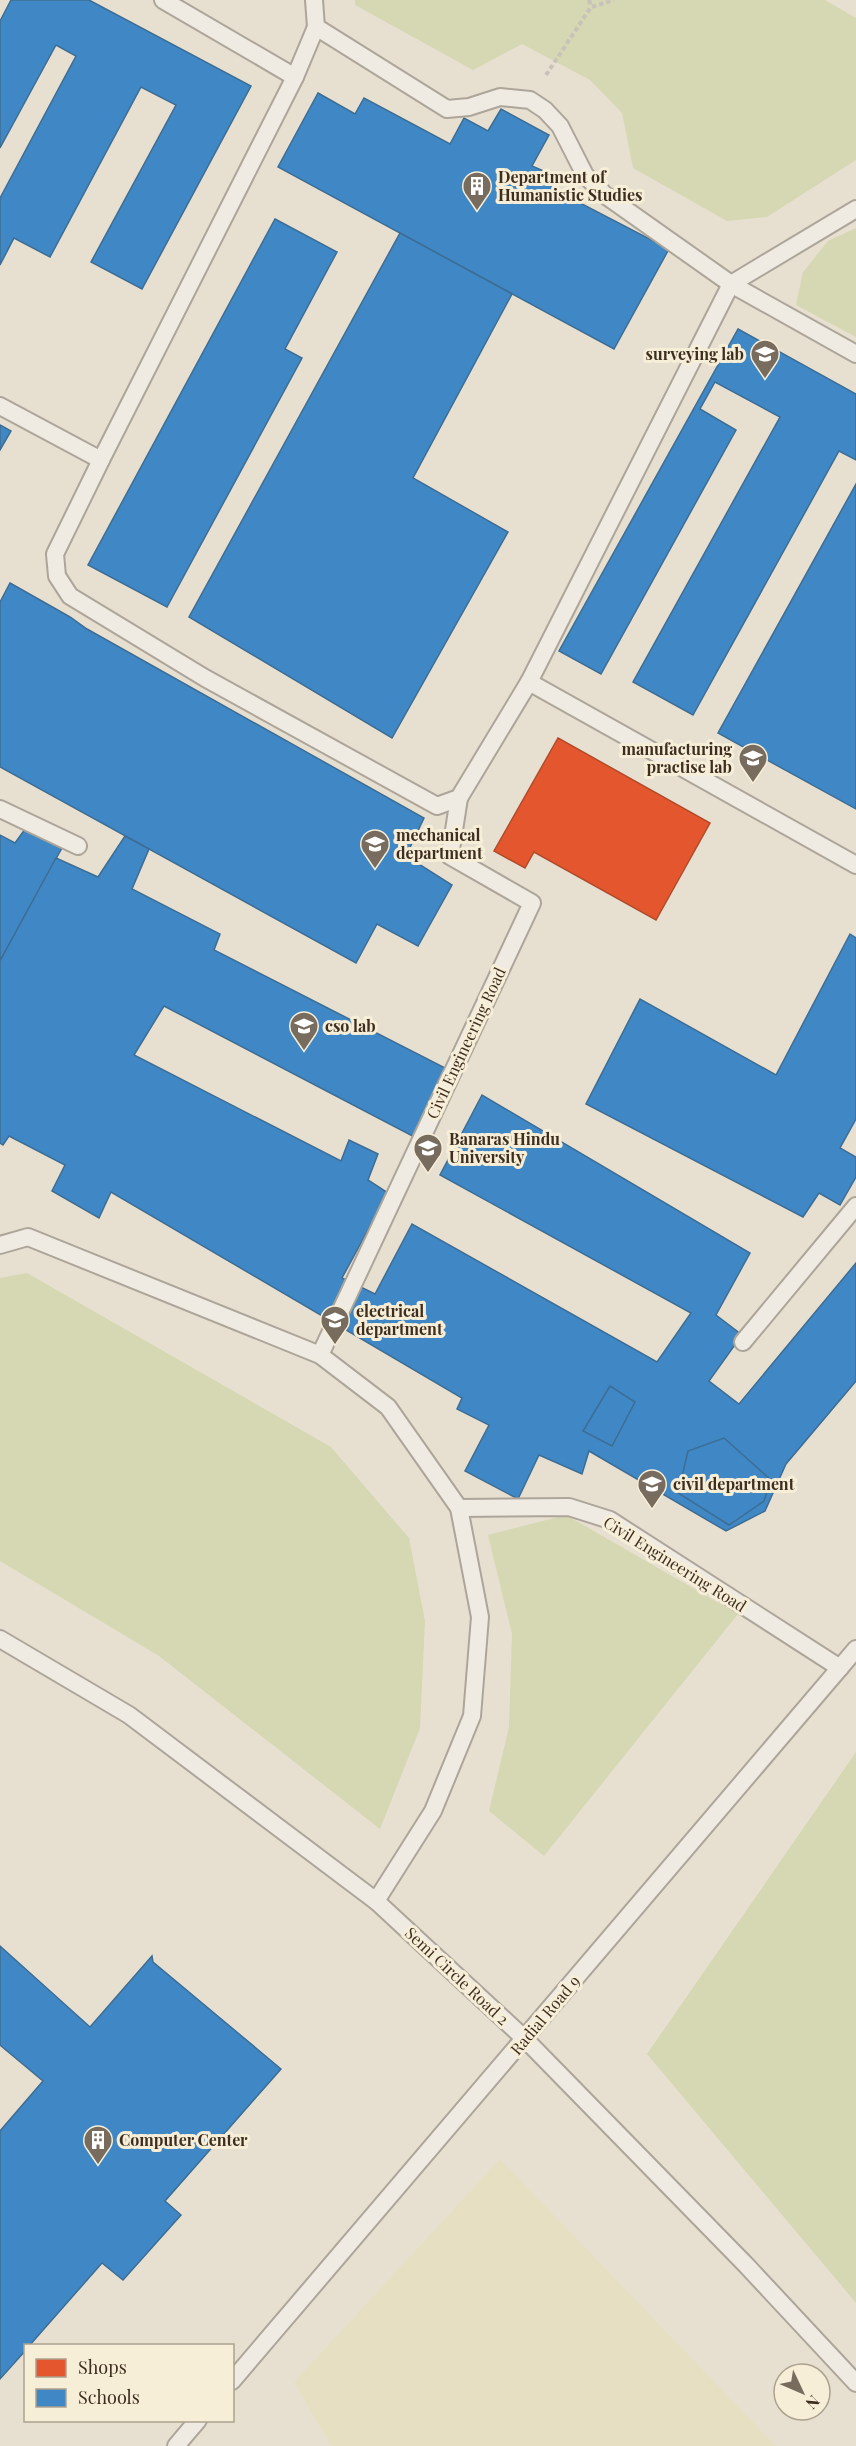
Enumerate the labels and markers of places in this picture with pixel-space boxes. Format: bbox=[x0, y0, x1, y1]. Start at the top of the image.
place label: Department of Humanistic Studies bbox=[498, 166, 642, 205]
building icon: Department of Humanistic Studies bbox=[461, 170, 493, 212]
school or university icon: surveying lab bbox=[749, 338, 781, 380]
place label: surveying lab bbox=[646, 343, 744, 364]
place label: manufacturing practise lab bbox=[621, 738, 732, 777]
school or university icon: manufacturing practise lab bbox=[737, 742, 769, 784]
place label: mechanical department bbox=[396, 824, 483, 863]
school or university icon: mechanical department bbox=[359, 828, 391, 870]
school or university icon: cso lab bbox=[288, 1010, 320, 1052]
place label: cso lab bbox=[325, 1015, 376, 1036]
place label: Banaras Hindu University bbox=[449, 1128, 560, 1167]
school or university icon: Banaras Hindu University bbox=[412, 1132, 444, 1174]
place label: electrical department bbox=[356, 1300, 443, 1339]
school or university icon: electrical department bbox=[319, 1304, 351, 1346]
school or university icon: civil department bbox=[636, 1468, 668, 1510]
place label: civil department bbox=[673, 1473, 795, 1494]
building icon: Computer Center bbox=[82, 2124, 114, 2166]
place label: Computer Center bbox=[119, 2129, 248, 2150]

